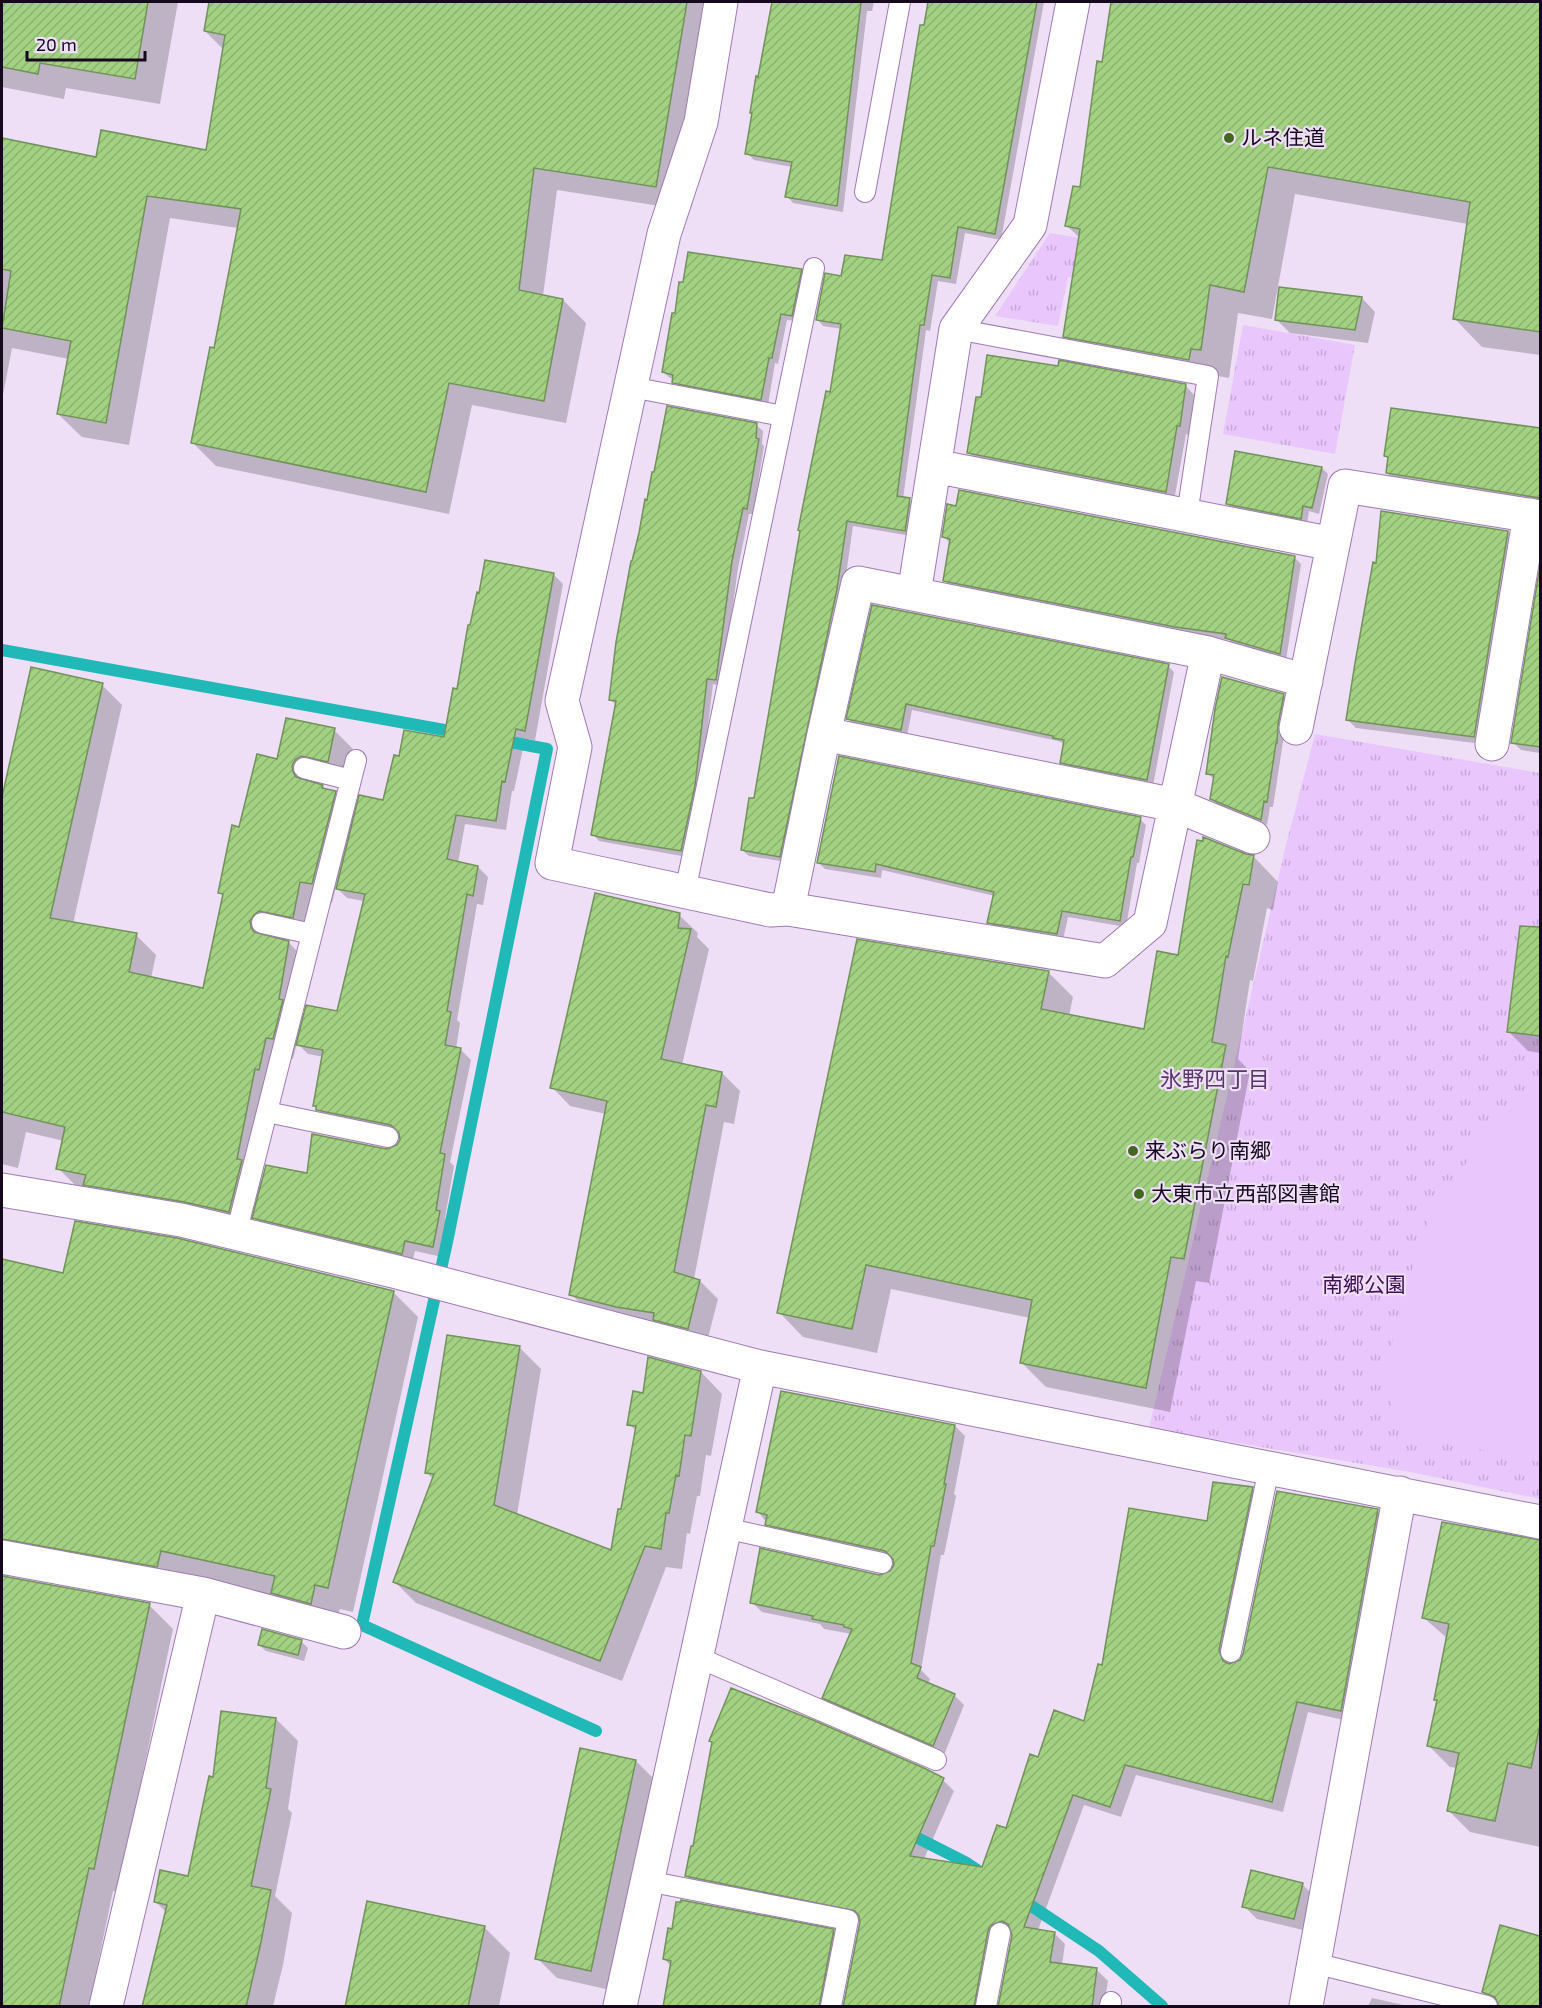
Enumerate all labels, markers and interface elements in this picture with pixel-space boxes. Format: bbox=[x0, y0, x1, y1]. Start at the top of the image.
scale bar bbox=[27, 24, 146, 62]
text: 20 m bbox=[36, 33, 77, 55]
place label: ルネ住道 bbox=[1241, 124, 1325, 149]
marker: ルネ住道 bbox=[1222, 131, 1236, 145]
district label: 氷野四丁目 bbox=[1160, 1065, 1270, 1091]
place label: 来ぶらり南郷 bbox=[1145, 1137, 1271, 1162]
marker: 来ぶらり南郷 bbox=[1126, 1144, 1140, 1158]
place label: 大東市立西部図書館 bbox=[1151, 1180, 1340, 1205]
marker: 大東市立西部図書館 bbox=[1132, 1187, 1146, 1201]
park label: 南郷公園 bbox=[1322, 1271, 1406, 1296]

